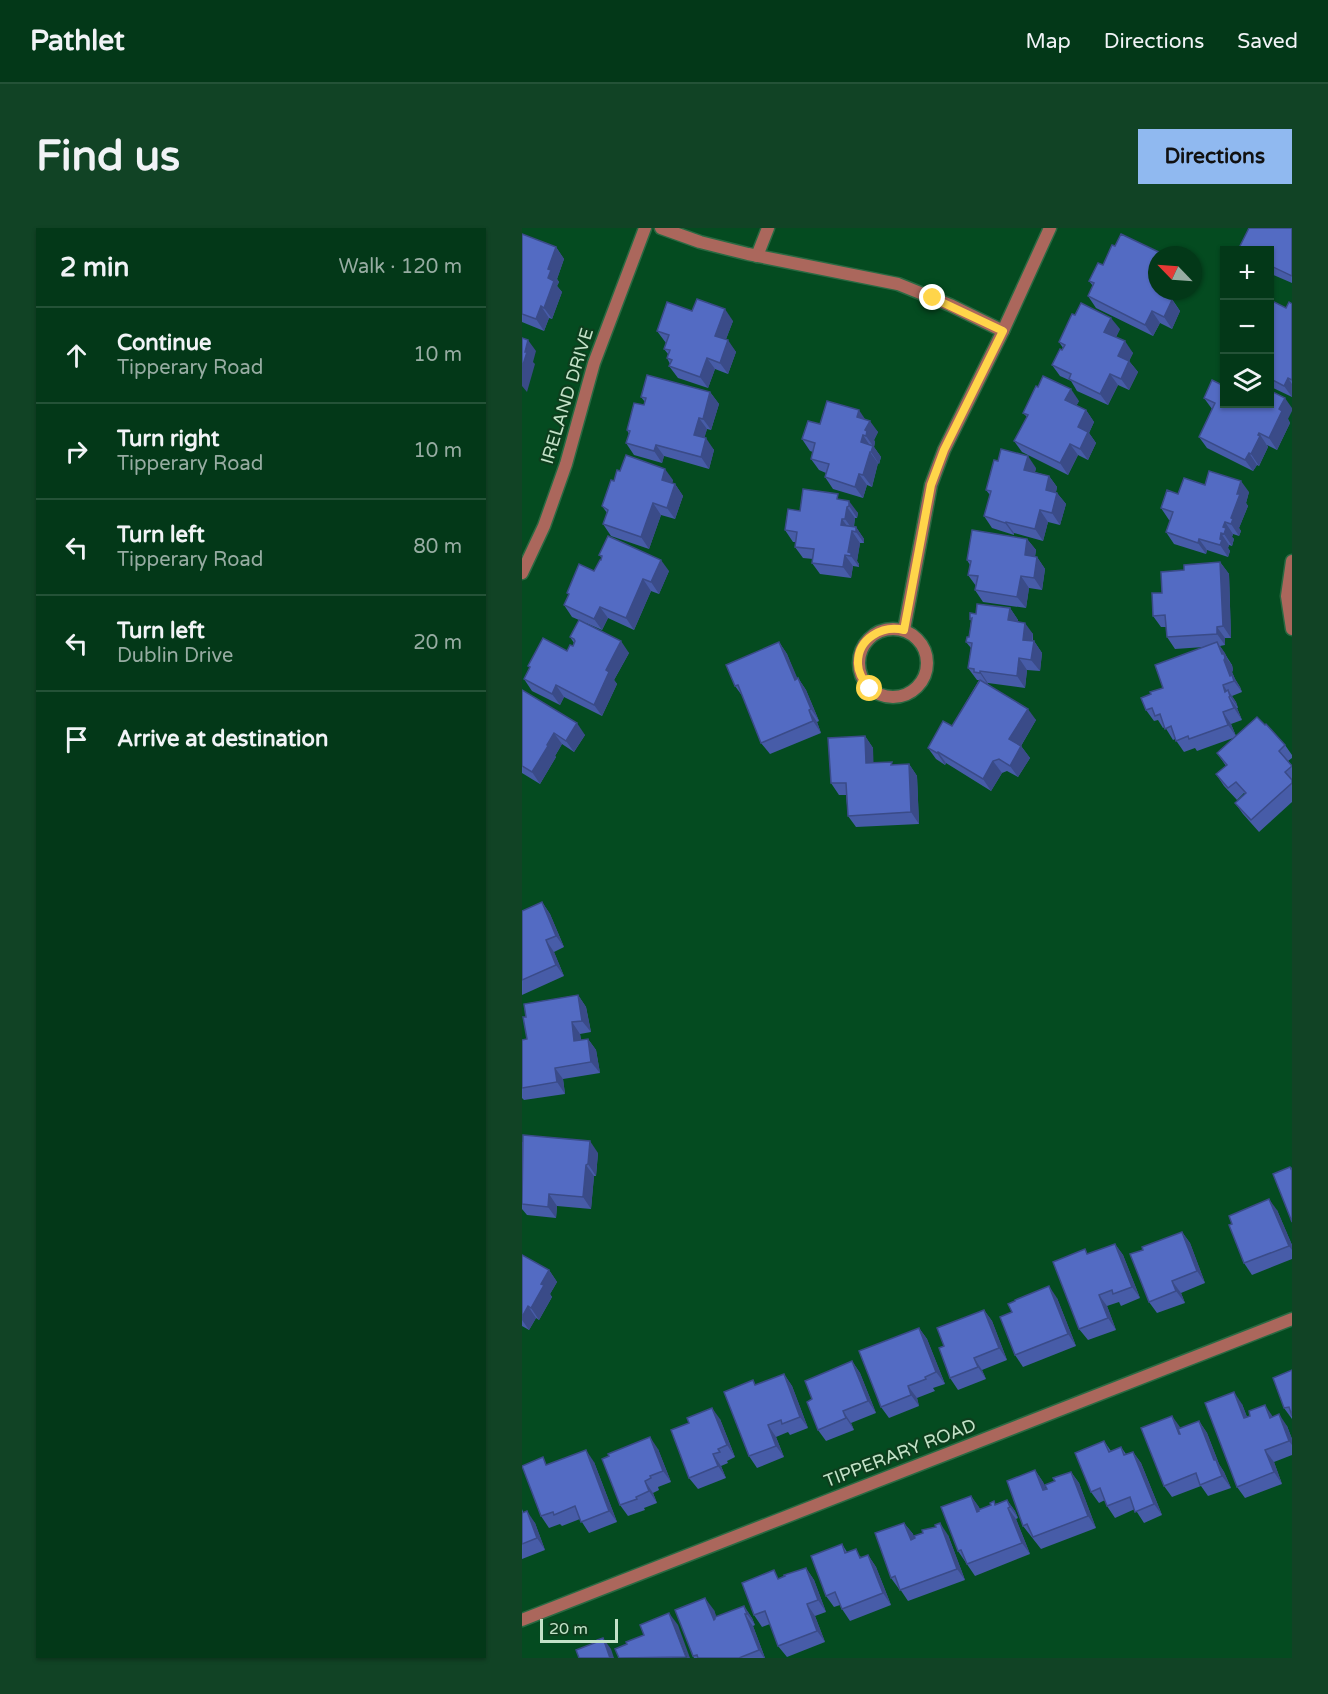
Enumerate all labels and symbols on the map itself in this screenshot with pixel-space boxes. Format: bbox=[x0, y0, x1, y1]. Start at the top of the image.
north arrow bbox=[1148, 246, 1202, 300]
route end bbox=[919, 284, 945, 310]
street label: IRELAND DRIVE bbox=[536, 325, 598, 467]
route start bbox=[856, 675, 882, 701]
street label: TIPPERARY ROAD bbox=[821, 1414, 979, 1492]
scale bar bbox=[540, 1616, 618, 1644]

